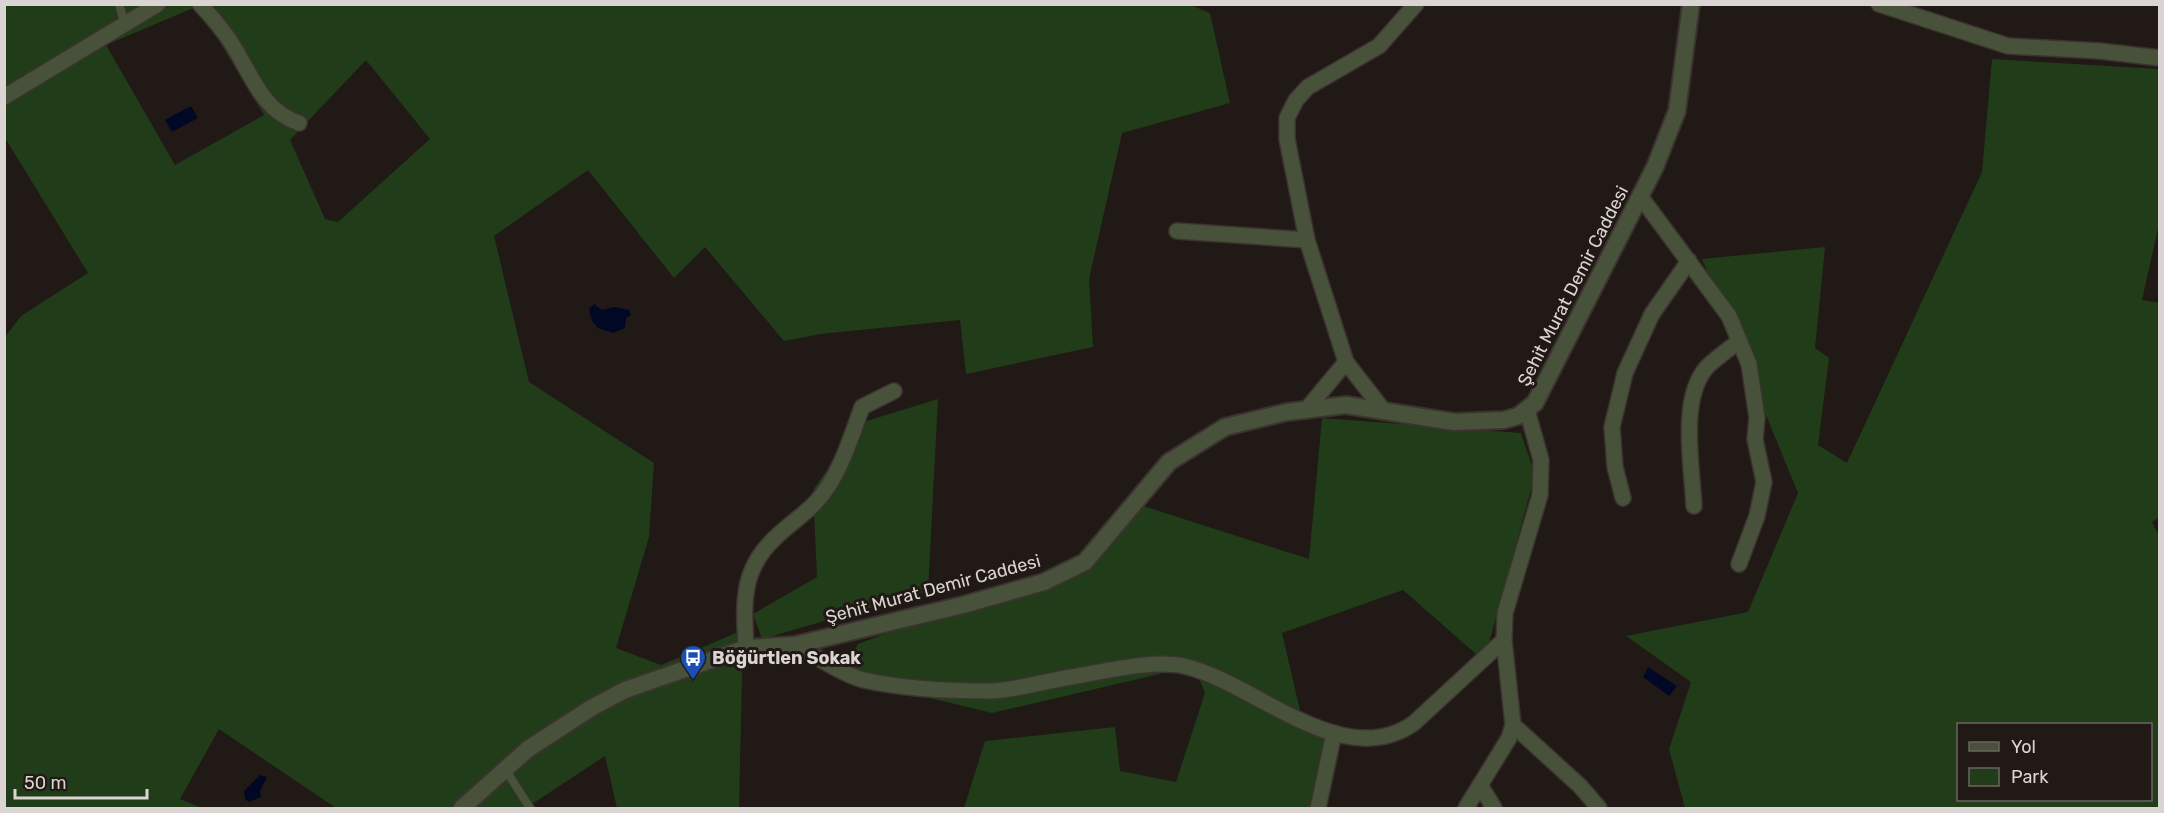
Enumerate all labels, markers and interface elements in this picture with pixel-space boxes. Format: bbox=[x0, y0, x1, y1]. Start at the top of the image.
street label: Şehit Murat Demir Caddesi bbox=[1513, 182, 1633, 390]
street label: Şehit Murat Demir Caddesi bbox=[823, 550, 1043, 628]
bus stop icon: Böğürtlen Sokak bbox=[678, 643, 708, 681]
place label: Böğürtlen Sokak bbox=[712, 647, 861, 669]
legend bbox=[1957, 723, 2152, 801]
text: Yol bbox=[2011, 736, 2036, 758]
scale bar bbox=[15, 762, 147, 800]
text: Park bbox=[2011, 766, 2049, 788]
text: 50 m bbox=[24, 772, 67, 794]

